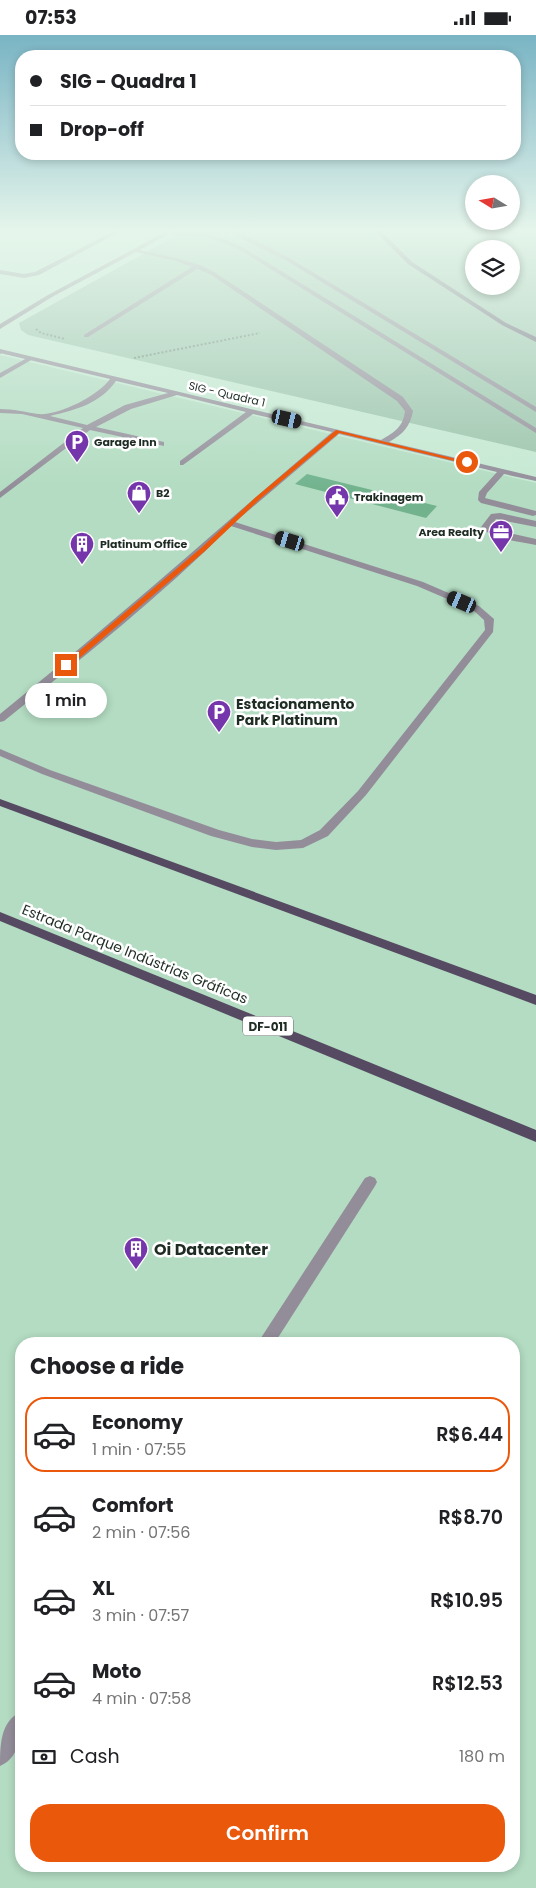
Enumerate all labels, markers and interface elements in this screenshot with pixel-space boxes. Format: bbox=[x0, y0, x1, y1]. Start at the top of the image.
text: 07:53 bbox=[25, 4, 77, 31]
text: SIG - Quadra 1 bbox=[60, 68, 197, 95]
text: Drop-off bbox=[60, 116, 144, 143]
north arrow bbox=[465, 175, 520, 230]
map controls bbox=[465, 175, 520, 295]
button: layers bbox=[465, 240, 520, 295]
street label: SIG - Quadra 1 bbox=[187, 377, 267, 411]
car bbox=[270, 408, 303, 430]
parking icon: Garage Inn bbox=[64, 429, 90, 463]
place label: Garage Inn bbox=[94, 434, 157, 450]
route start bbox=[456, 451, 478, 473]
shop icon: B2 bbox=[126, 480, 152, 514]
public building icon: Trakinagem bbox=[324, 484, 350, 518]
place label: B2 bbox=[156, 485, 170, 501]
place label: Trakinagem bbox=[354, 489, 424, 505]
office icon: Area Realty bbox=[488, 519, 514, 553]
place label: Area Realty bbox=[419, 524, 484, 540]
car bbox=[273, 529, 306, 553]
building icon: Platinum Office bbox=[69, 531, 95, 565]
place label: Platinum Office bbox=[100, 536, 188, 552]
car bbox=[445, 589, 478, 615]
route end bbox=[55, 654, 77, 676]
callout: 1 min bbox=[25, 683, 107, 717]
text: 1 min bbox=[45, 689, 87, 712]
place label: Estacionamento Park Platinum bbox=[236, 694, 355, 730]
parking icon: Estacionamento Park Platinum bbox=[206, 699, 232, 733]
street label: Estrada Parque Indústrias Gráficas bbox=[19, 899, 251, 1009]
road number: DF-011 bbox=[243, 1016, 293, 1035]
building icon: Oi Datacenter bbox=[123, 1236, 149, 1270]
place label: Oi Datacenter bbox=[154, 1238, 268, 1261]
text: Choose a ride bbox=[30, 1351, 184, 1382]
text: Economy bbox=[92, 1409, 183, 1436]
icon: car bbox=[32, 1412, 77, 1457]
text: R$6.44 bbox=[436, 1421, 503, 1448]
text: 1 min · 07:55 bbox=[92, 1438, 186, 1461]
text: Comfort bbox=[92, 1492, 174, 1519]
icon: car bbox=[32, 1495, 77, 1540]
text: R$8.70 bbox=[439, 1504, 503, 1531]
text: 2 min · 07:56 bbox=[92, 1521, 190, 1544]
text: XL bbox=[92, 1575, 115, 1602]
icon: car bbox=[32, 1578, 77, 1623]
text: R$10.95 bbox=[430, 1587, 503, 1614]
text: 3 min · 07:57 bbox=[92, 1604, 189, 1627]
text: Moto bbox=[92, 1658, 141, 1685]
icon: car bbox=[32, 1661, 77, 1706]
text: R$12.53 bbox=[432, 1670, 503, 1697]
text: 4 min · 07:58 bbox=[92, 1687, 191, 1710]
icon: cash bbox=[30, 1743, 58, 1771]
text: Cash bbox=[70, 1743, 120, 1770]
text: 180 m bbox=[459, 1745, 505, 1768]
button: Confirm bbox=[30, 1804, 505, 1862]

